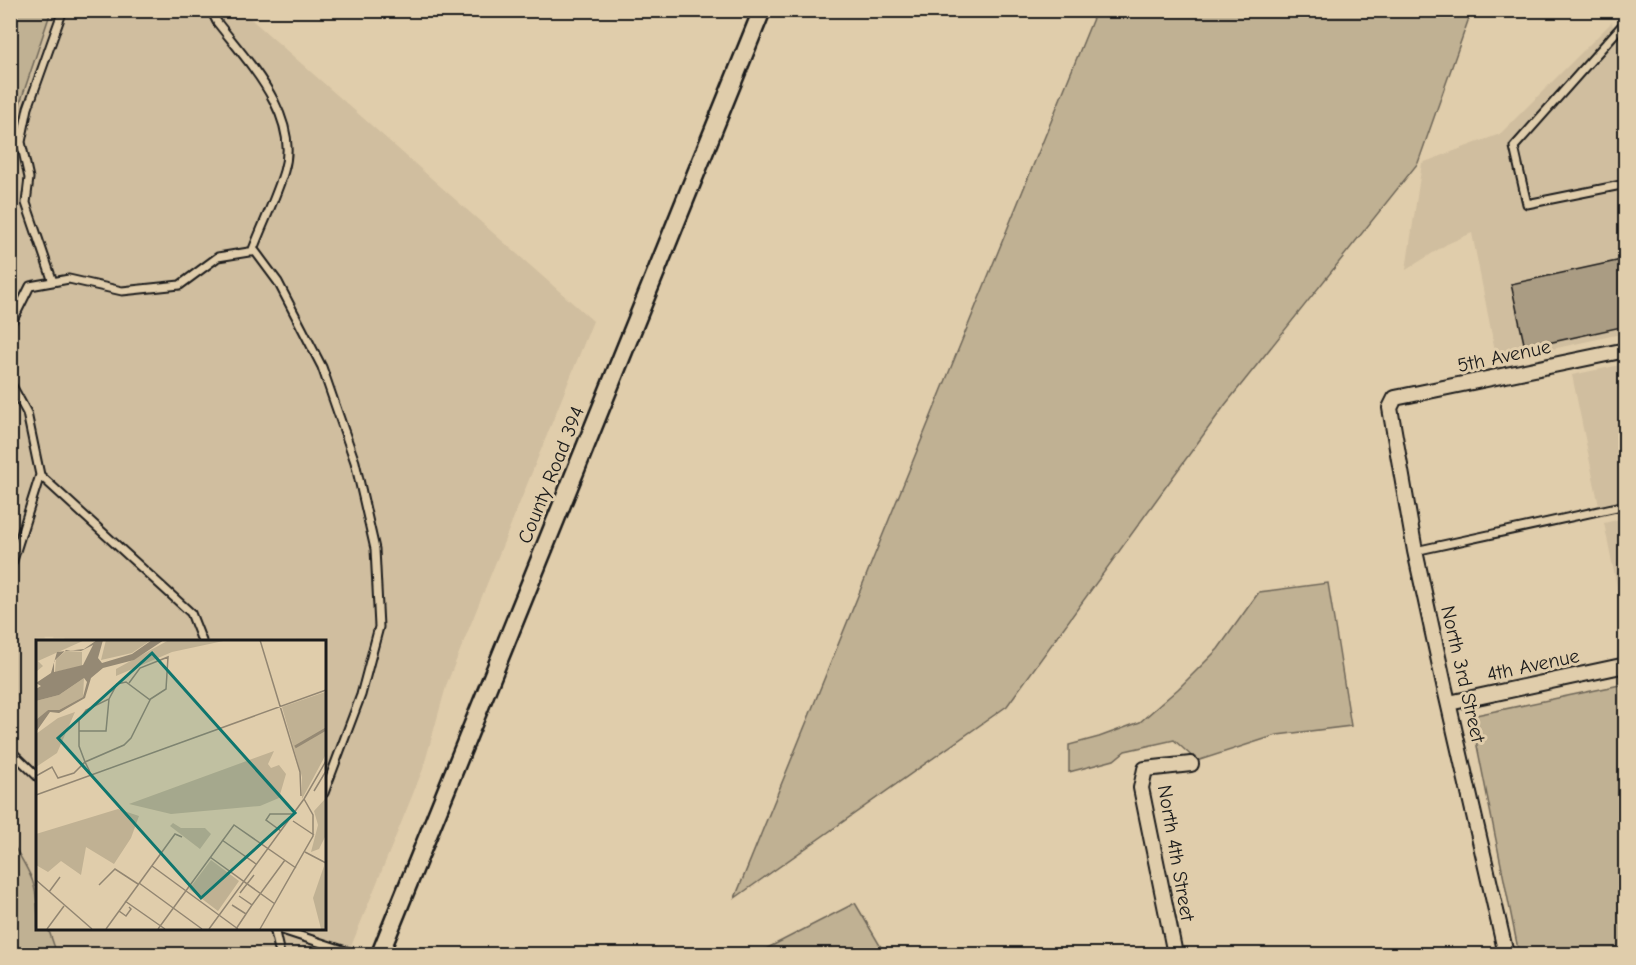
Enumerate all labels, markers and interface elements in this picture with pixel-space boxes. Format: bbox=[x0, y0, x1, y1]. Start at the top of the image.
street label: 5th Avenue bbox=[1455, 335, 1553, 377]
street label: County Road 394 bbox=[513, 403, 589, 547]
street label: North 3rd Street bbox=[1436, 603, 1490, 746]
inset map bbox=[36, 640, 326, 929]
street label: 4th Avenue bbox=[1485, 644, 1581, 686]
street label: North 4th Street bbox=[1153, 783, 1200, 924]

